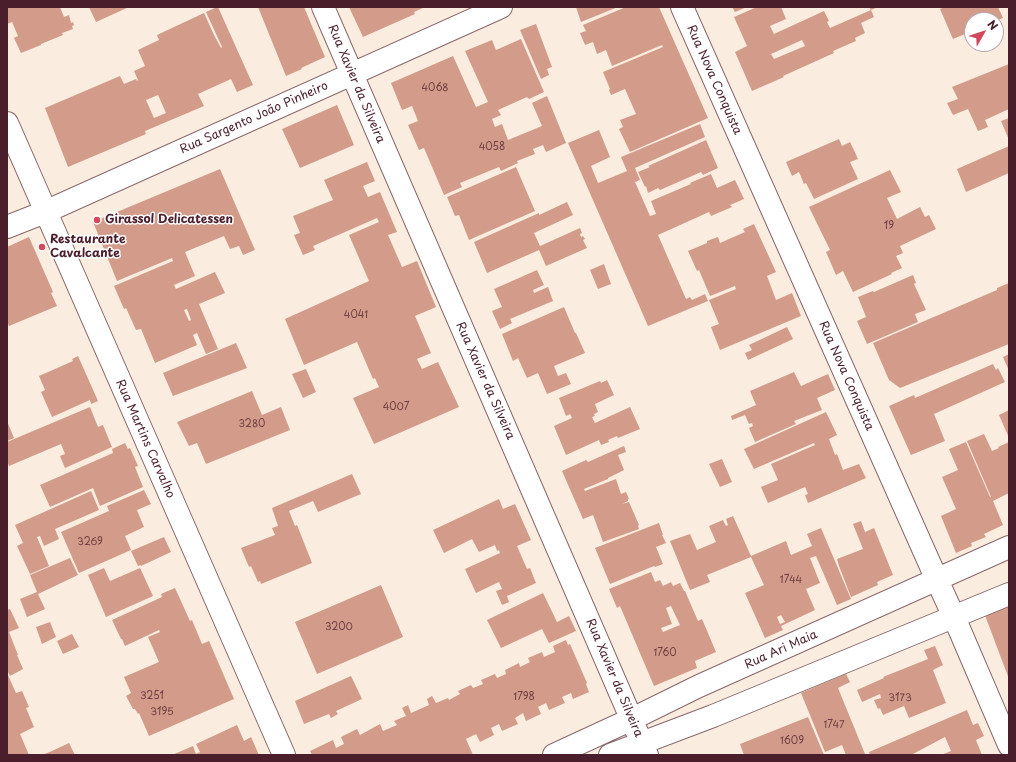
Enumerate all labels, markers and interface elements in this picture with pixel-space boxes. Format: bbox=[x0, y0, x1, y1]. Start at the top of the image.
north arrow bbox=[964, 12, 1004, 52]
text: N bbox=[984, 16, 1002, 33]
street label: Rua Xavier da Silveira bbox=[325, 23, 387, 145]
street label: Rua Nova Conquista bbox=[683, 23, 745, 137]
street label: Rua Sargento João Pinheiro bbox=[178, 79, 330, 157]
house number: 4068 bbox=[421, 82, 449, 94]
house number: 4058 bbox=[479, 141, 505, 153]
place label: Girassol Delicatessen bbox=[105, 213, 233, 227]
marker: Girassol Delicatessen bbox=[92, 215, 102, 225]
house number: 19 bbox=[884, 220, 894, 232]
place label: Restaurante Cavalcante bbox=[50, 233, 126, 261]
marker: Restaurante Cavalcante bbox=[37, 242, 47, 252]
house number: 4041 bbox=[344, 309, 368, 321]
street label: Rua Nova Conquista bbox=[815, 319, 877, 433]
street label: Rua Xavier da Silveira bbox=[453, 320, 517, 442]
street label: Rua Martins Carvalho bbox=[112, 377, 178, 501]
house number: 4007 bbox=[383, 401, 409, 413]
house number: 3280 bbox=[239, 418, 265, 430]
house number: 3269 bbox=[77, 536, 103, 548]
house number: 1744 bbox=[780, 574, 802, 586]
street label: Rua Xavier da Silveira bbox=[583, 617, 645, 739]
house number: 3200 bbox=[325, 621, 353, 633]
street label: Rua Ari Maia bbox=[742, 628, 820, 672]
house number: 1760 bbox=[654, 647, 676, 659]
house number: 3251 bbox=[140, 690, 164, 702]
house number: 1798 bbox=[513, 691, 535, 703]
house number: 3173 bbox=[888, 692, 912, 704]
house number: 3195 bbox=[150, 706, 174, 718]
house number: 1747 bbox=[823, 719, 845, 731]
house number: 1609 bbox=[780, 735, 804, 747]

